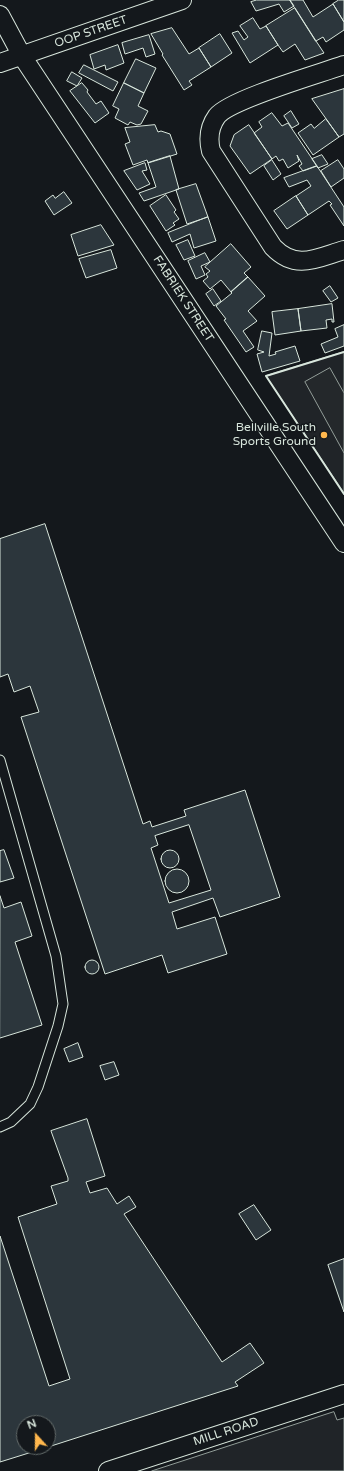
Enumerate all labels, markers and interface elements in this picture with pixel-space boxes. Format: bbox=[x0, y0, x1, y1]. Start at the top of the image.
street label: OOP STREET bbox=[53, 13, 129, 51]
street label: FABRIEK STREET bbox=[150, 253, 216, 345]
place label: Bellville South Sports Ground bbox=[233, 421, 316, 449]
marker: Bellville South Sports Ground bbox=[319, 430, 329, 440]
north arrow bbox=[16, 1415, 56, 1455]
street label: MILL ROAD bbox=[191, 1415, 261, 1449]
text: N bbox=[25, 1417, 38, 1432]

